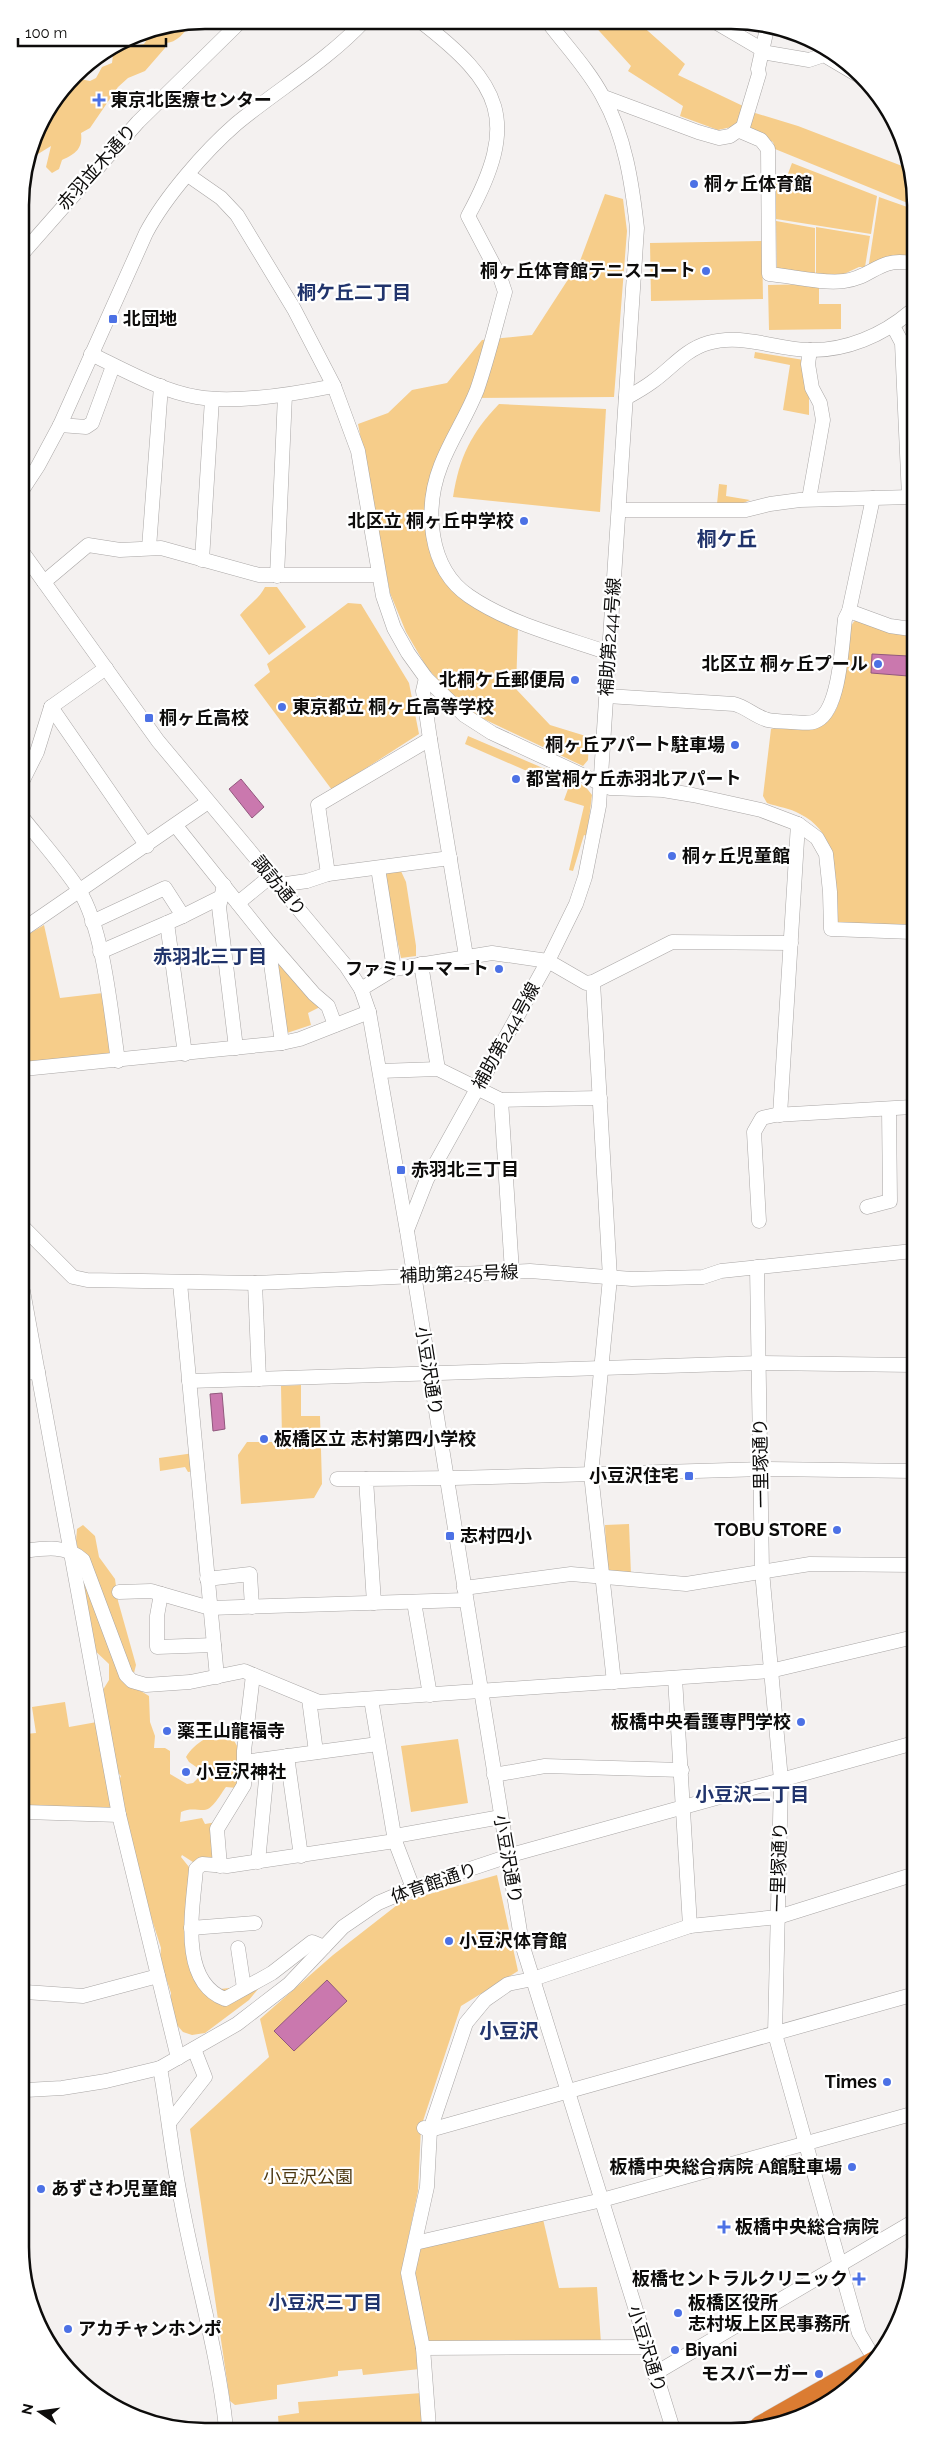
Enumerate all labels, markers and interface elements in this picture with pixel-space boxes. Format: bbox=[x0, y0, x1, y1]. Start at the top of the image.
scale bar bbox=[18, 15, 165, 47]
text: 100 m bbox=[25, 24, 67, 42]
place label: 東京北医療センター bbox=[110, 89, 272, 110]
marker: 東京北医療センター bbox=[92, 93, 106, 107]
street label: 赤羽並木通り bbox=[53, 120, 141, 214]
place label: 桐ヶ丘体育館 bbox=[704, 173, 812, 194]
marker: 桐ヶ丘体育館 bbox=[688, 178, 700, 190]
place label: 桐ヶ丘体育館テニスコート bbox=[480, 260, 696, 281]
marker: 桐ヶ丘体育館テニスコート bbox=[700, 265, 712, 277]
district label: 桐ケ丘二丁目 bbox=[297, 281, 411, 303]
place label: 北団地 bbox=[123, 308, 177, 329]
marker: 北団地 bbox=[107, 313, 119, 325]
place label: 北区立 桐ヶ丘中学校 bbox=[348, 510, 514, 531]
marker: 北区立 桐ヶ丘中学校 bbox=[518, 515, 530, 527]
district label: 桐ケ丘 bbox=[697, 527, 757, 551]
street label: 補助第244号線 bbox=[595, 577, 624, 697]
place label: 北区立 桐ヶ丘プール bbox=[702, 653, 868, 674]
marker: 北区立 桐ヶ丘プール bbox=[872, 658, 884, 670]
place label: 北桐ケ丘郵便局 bbox=[439, 669, 565, 690]
marker: 北桐ケ丘郵便局 bbox=[569, 674, 581, 686]
place label: 東京都立 桐ヶ丘高等学校 bbox=[292, 696, 494, 717]
marker: 東京都立 桐ヶ丘高等学校 bbox=[276, 701, 288, 713]
place label: 桐ヶ丘高校 bbox=[159, 707, 249, 728]
marker: 桐ヶ丘高校 bbox=[143, 712, 155, 724]
place label: 桐ヶ丘アパート駐車場 bbox=[545, 734, 725, 755]
marker: 桐ヶ丘アパート駐車場 bbox=[729, 739, 741, 751]
place label: 都営桐ケ丘赤羽北アパート bbox=[526, 768, 742, 789]
marker: 都営桐ケ丘赤羽北アパート bbox=[510, 773, 522, 785]
place label: 桐ヶ丘児童館 bbox=[682, 845, 790, 866]
marker: 桐ヶ丘児童館 bbox=[666, 850, 678, 862]
street label: 諏訪通り bbox=[248, 851, 311, 920]
district label: 赤羽北三丁目 bbox=[153, 945, 267, 967]
place label: ファミリーマート bbox=[345, 958, 489, 979]
marker: ファミリーマート bbox=[493, 963, 505, 975]
street label: 補助第244号線 bbox=[468, 979, 544, 1093]
place label: 赤羽北三丁目 bbox=[411, 1159, 519, 1180]
marker: 赤羽北三丁目 bbox=[395, 1164, 407, 1176]
street label: 補助第245号線 bbox=[399, 1261, 519, 1286]
street label: 小豆沢通り bbox=[412, 1325, 447, 1417]
street label: 一里塚通り bbox=[749, 1418, 772, 1508]
place label: 板橋区立 志村第四小学校 bbox=[274, 1428, 476, 1449]
marker: 板橋区立 志村第四小学校 bbox=[258, 1433, 270, 1445]
place label: 小豆沢住宅 bbox=[589, 1465, 679, 1486]
marker: 小豆沢住宅 bbox=[683, 1470, 695, 1482]
place label: TOBU STORE bbox=[714, 1519, 827, 1540]
marker: TOBU STORE bbox=[831, 1524, 843, 1536]
place label: 志村四小 bbox=[460, 1525, 532, 1546]
marker: 志村四小 bbox=[444, 1530, 456, 1542]
place label: 板橋中央看護専門学校 bbox=[611, 1711, 791, 1732]
marker: 板橋中央看護専門学校 bbox=[795, 1716, 807, 1728]
place label: 薬王山龍福寺 bbox=[177, 1720, 285, 1741]
marker: 薬王山龍福寺 bbox=[161, 1725, 173, 1737]
place label: 小豆沢神社 bbox=[196, 1761, 286, 1782]
marker: 小豆沢神社 bbox=[180, 1766, 192, 1778]
district label: 小豆沢二丁目 bbox=[695, 1783, 809, 1805]
street label: 小豆沢通り bbox=[490, 1813, 527, 1905]
street label: 一里塚通り bbox=[766, 1822, 791, 1912]
street label: 体育館通り bbox=[388, 1858, 480, 1907]
place label: 小豆沢体育館 bbox=[459, 1930, 567, 1951]
marker: 小豆沢体育館 bbox=[443, 1935, 455, 1947]
district label: 小豆沢 bbox=[479, 2019, 539, 2043]
place label: Times bbox=[825, 2071, 877, 2092]
marker: Times bbox=[881, 2076, 893, 2088]
place label: 板橋中央総合病院 A館駐車場 bbox=[610, 2156, 842, 2177]
marker: 板橋中央総合病院 A館駐車場 bbox=[846, 2161, 858, 2173]
park label: 小豆沢公園 bbox=[263, 2166, 353, 2187]
place label: あずさわ児童館 bbox=[51, 2178, 177, 2199]
marker: あずさわ児童館 bbox=[35, 2183, 47, 2195]
place label: 板橋中央総合病院 bbox=[735, 2216, 879, 2237]
marker: 板橋中央総合病院 bbox=[717, 2220, 731, 2234]
place label: 板橋セントラルクリニック bbox=[632, 2268, 848, 2289]
marker: 板橋セントラルクリニック bbox=[852, 2272, 866, 2286]
district label: 小豆沢三丁目 bbox=[268, 2291, 382, 2313]
place label: 板橋区役所 志村坂上区民事務所 bbox=[688, 2292, 850, 2334]
street label: 小豆沢通り bbox=[624, 2303, 671, 2395]
marker: 板橋区役所 志村坂上区民事務所 bbox=[672, 2307, 684, 2319]
place label: アカチャンホンポ bbox=[78, 2318, 222, 2339]
marker: アカチャンホンポ bbox=[62, 2323, 74, 2335]
place label: Biyani bbox=[685, 2339, 737, 2360]
marker: Biyani bbox=[669, 2344, 681, 2356]
place label: モスバーガー bbox=[701, 2363, 809, 2384]
marker: モスバーガー bbox=[813, 2368, 825, 2380]
north arrow bbox=[15, 2387, 65, 2437]
text: N bbox=[18, 2402, 36, 2416]

